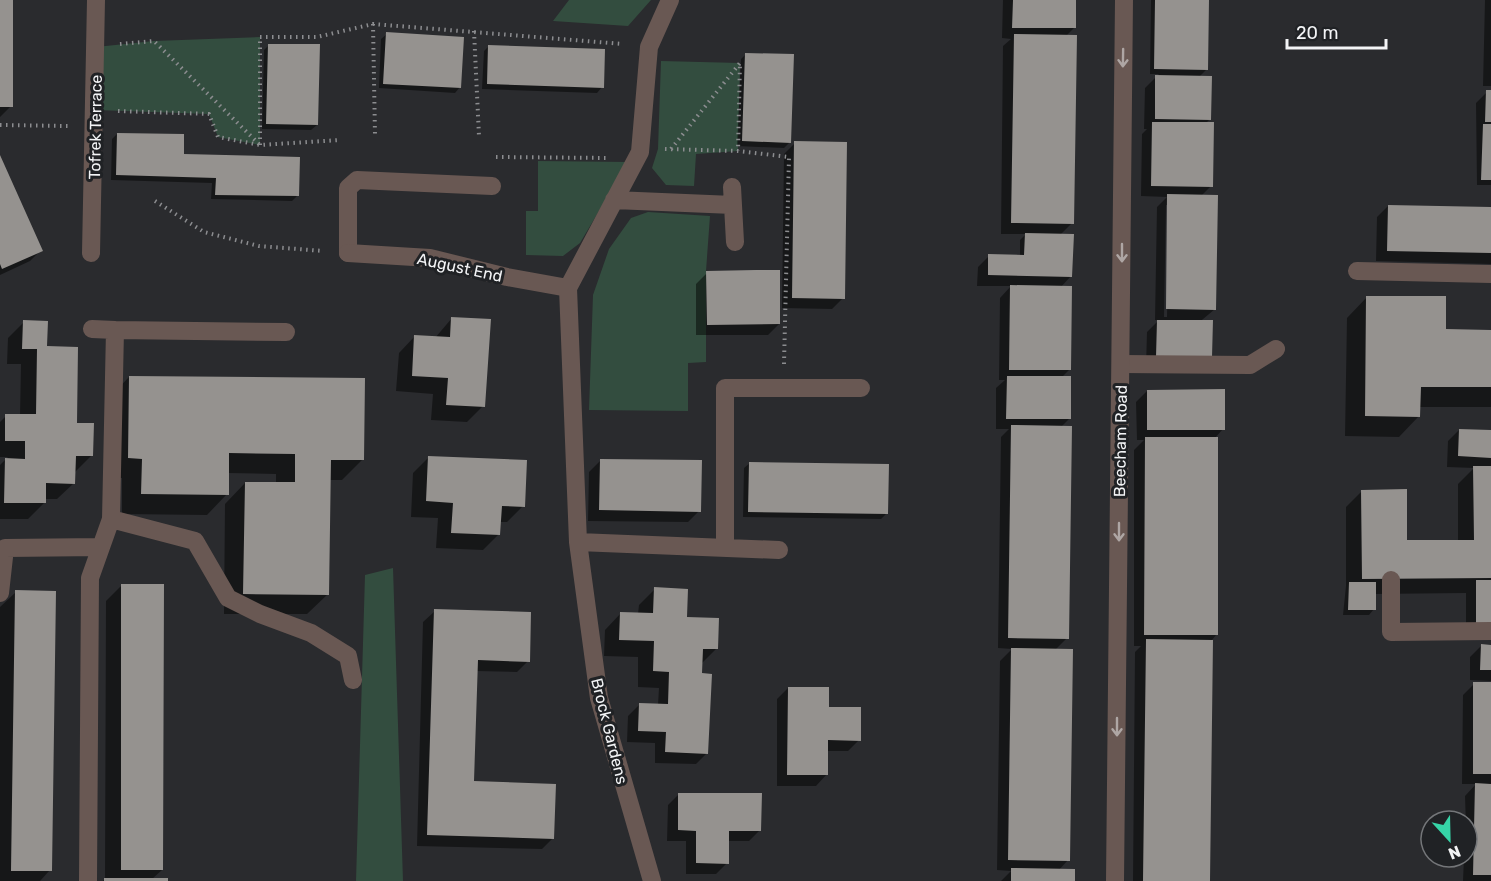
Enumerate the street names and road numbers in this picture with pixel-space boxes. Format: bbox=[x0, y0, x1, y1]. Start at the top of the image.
street label: Tofrek Terrace bbox=[85, 74, 106, 180]
street label: August End bbox=[416, 249, 504, 286]
street label: Beecham Road bbox=[1110, 385, 1131, 497]
street label: Brock Gardens bbox=[587, 676, 632, 786]

